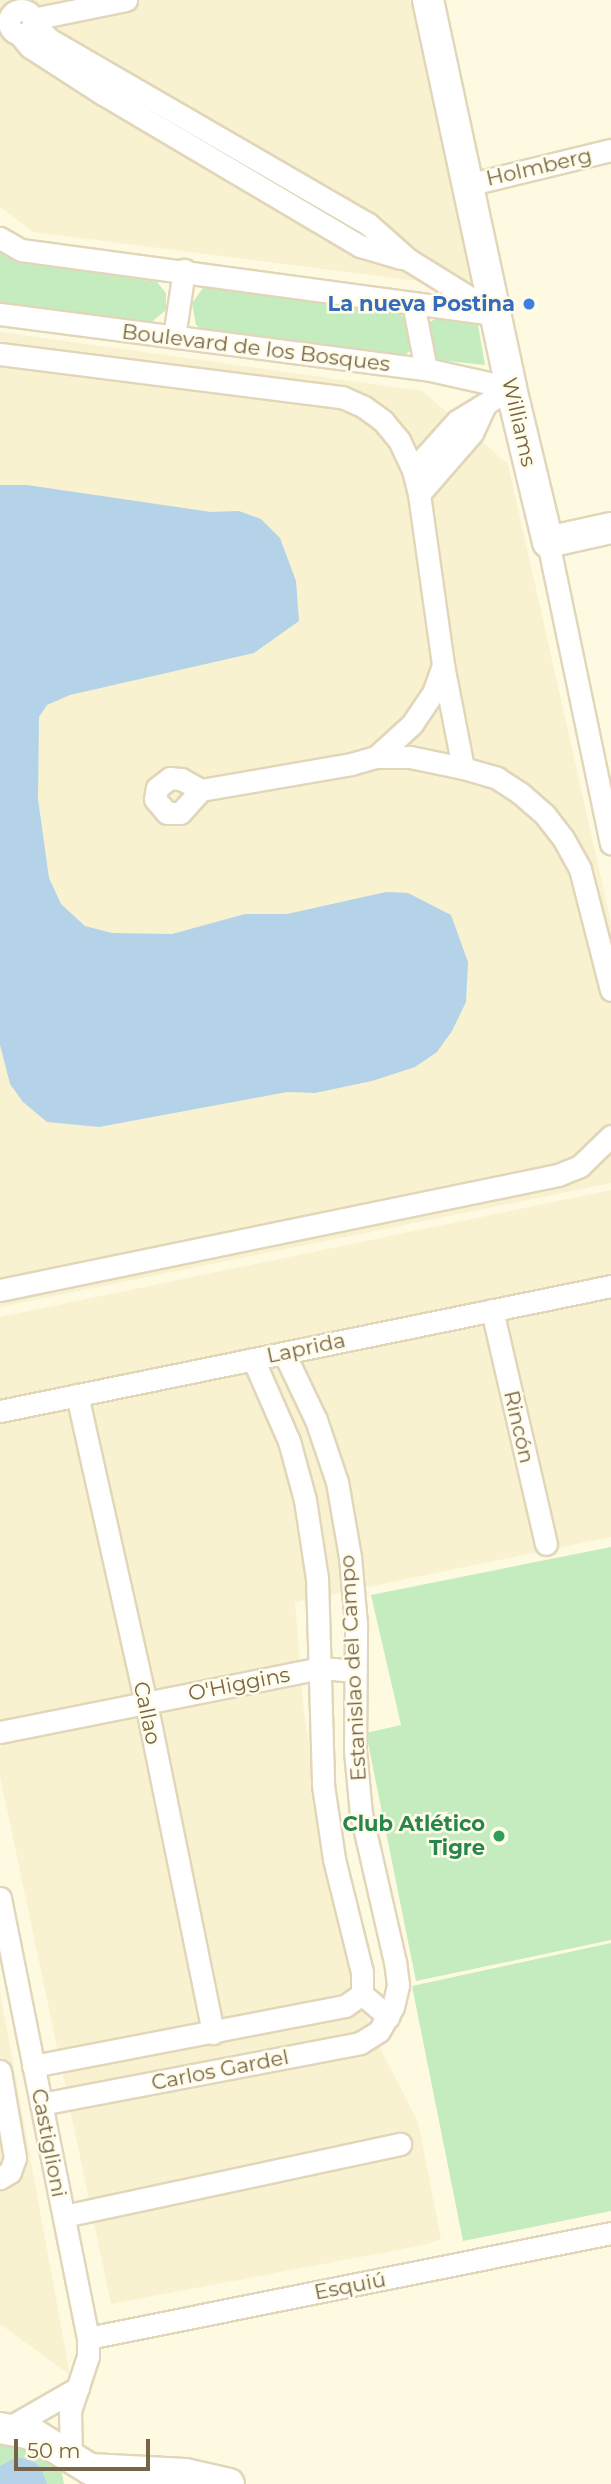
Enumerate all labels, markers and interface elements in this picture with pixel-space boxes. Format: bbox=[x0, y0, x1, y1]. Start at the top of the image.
street label: Holmberg bbox=[484, 143, 594, 191]
place label: La nueva Postina bbox=[327, 291, 515, 317]
marker: La nueva Postina bbox=[521, 296, 537, 312]
street label: Boulevard de los Bosques bbox=[120, 319, 392, 377]
street label: Williams bbox=[497, 375, 541, 469]
street label: Laprida bbox=[264, 1327, 348, 1369]
street label: Rincón bbox=[498, 1388, 540, 1466]
street label: Estanislao del Campo bbox=[334, 1554, 372, 1782]
street label: O'Higgins bbox=[186, 1662, 292, 1706]
street label: Callao bbox=[128, 1679, 166, 1747]
place label: Club Atlético Tigre bbox=[342, 1811, 485, 1861]
marker: Club Atlético Tigre bbox=[491, 1828, 507, 1844]
street label: Carlos Gardel bbox=[149, 2044, 291, 2096]
street label: Castiglioni bbox=[26, 2086, 72, 2200]
street label: Esquiú bbox=[312, 2267, 388, 2305]
scale bar bbox=[18, 2424, 154, 2468]
text: 50 m bbox=[27, 2438, 81, 2463]

